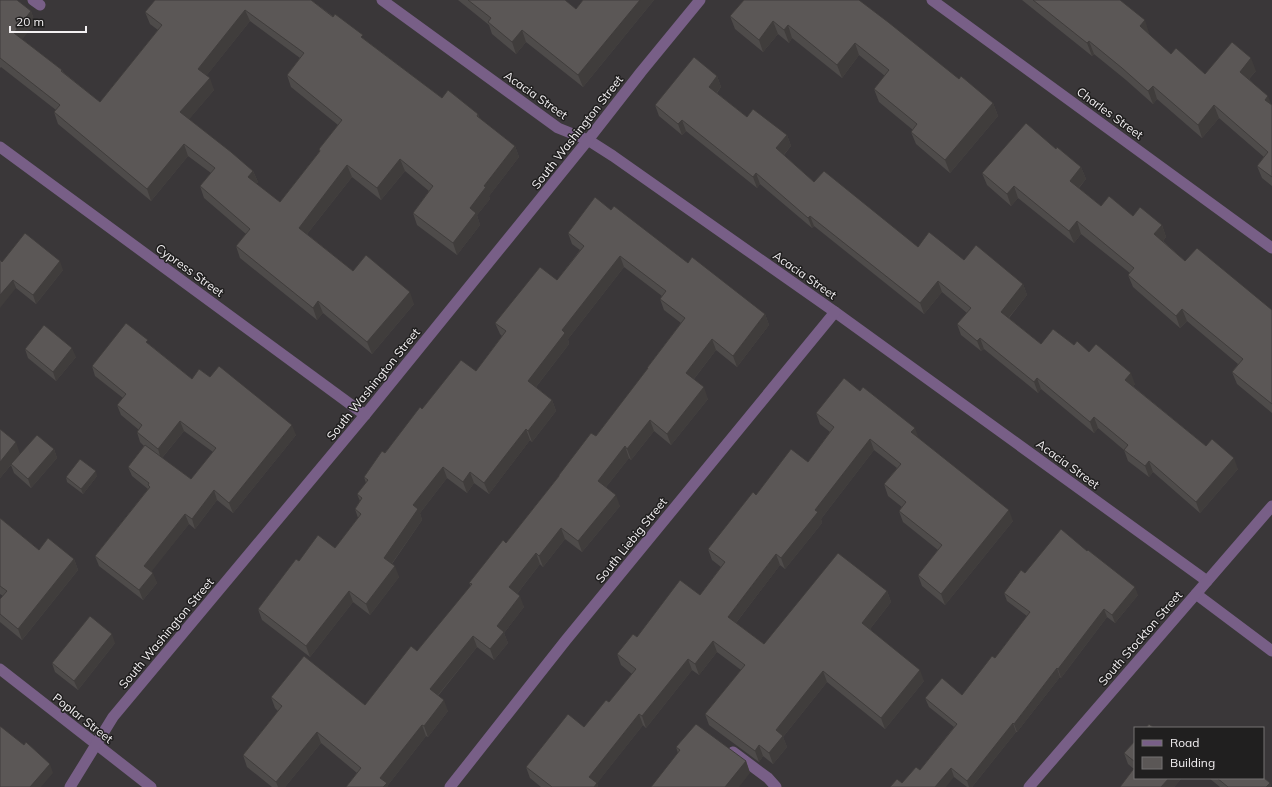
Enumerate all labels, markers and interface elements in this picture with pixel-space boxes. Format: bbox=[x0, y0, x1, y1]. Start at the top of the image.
scale bar bbox=[10, 8, 86, 34]
text: 20 m bbox=[16, 14, 44, 29]
street label: Acacia Street bbox=[501, 68, 571, 122]
street label: South Washington Street bbox=[528, 72, 626, 192]
street label: Charles Street bbox=[1074, 84, 1146, 142]
street label: Cypress Street bbox=[153, 240, 227, 300]
street label: Acacia Street bbox=[770, 248, 840, 302]
street label: South Washington Street bbox=[323, 325, 423, 443]
street label: Acacia Street bbox=[1034, 436, 1102, 492]
street label: South Liebig Street bbox=[592, 494, 670, 586]
street label: South Washington Street bbox=[115, 575, 217, 691]
street label: South Stockton Street bbox=[1095, 588, 1185, 688]
street label: Poplar Street bbox=[50, 690, 116, 746]
legend bbox=[1134, 727, 1264, 779]
text: Road bbox=[1170, 735, 1199, 750]
text: Building bbox=[1170, 755, 1215, 770]

